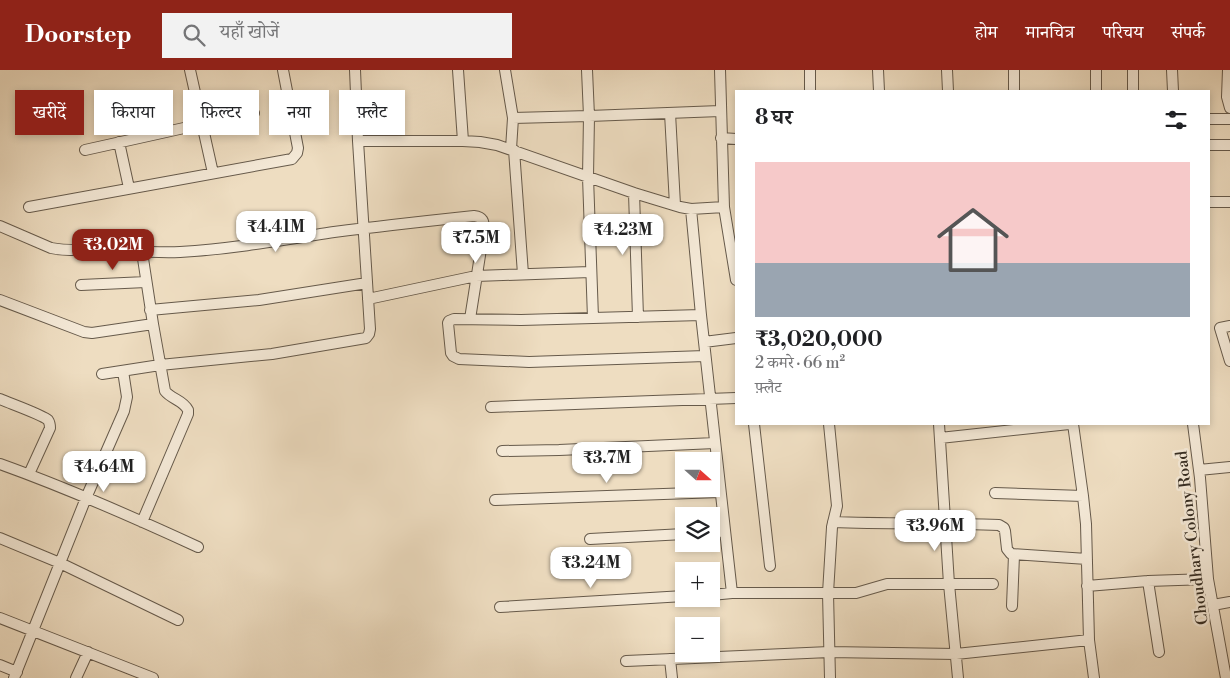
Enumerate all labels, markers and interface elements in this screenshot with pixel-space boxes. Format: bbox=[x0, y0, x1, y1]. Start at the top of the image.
search box bbox=[162, 13, 512, 58]
text: Doorstep bbox=[25, 20, 132, 50]
text: यहाँ खोजें bbox=[220, 20, 279, 44]
icon: search bbox=[180, 21, 208, 49]
text: होम bbox=[975, 21, 998, 44]
text: मानचित्र bbox=[1026, 21, 1074, 44]
text: परिचय bbox=[1102, 21, 1143, 44]
text: संपर्क bbox=[1171, 21, 1205, 44]
chip: खरीदें bbox=[15, 90, 84, 135]
chip: किराया bbox=[94, 90, 173, 135]
chip: फ़िल्टर bbox=[183, 90, 259, 135]
chip: नया bbox=[269, 90, 329, 135]
chip: फ़्लैट bbox=[339, 90, 405, 135]
text: 8 घर bbox=[755, 105, 793, 131]
icon: filters bbox=[1162, 106, 1190, 134]
icon: home bbox=[928, 195, 1018, 285]
pin: ₹4.41M bbox=[235, 210, 317, 253]
pin: ₹4.23M bbox=[582, 214, 664, 256]
text: ₹4.41M bbox=[247, 217, 305, 237]
text: ₹4.23M bbox=[593, 220, 653, 240]
pin: ₹7.5M bbox=[441, 222, 511, 264]
pin: ₹3.02M bbox=[72, 228, 154, 271]
text: ₹7.5M bbox=[452, 228, 500, 248]
text: ₹3.02M bbox=[83, 235, 143, 255]
text: ₹3,020,000 bbox=[755, 327, 882, 353]
text: 2 कमरे · 66 m² bbox=[755, 353, 845, 373]
text: फ़्लैट bbox=[755, 378, 782, 398]
pin: ₹3.7M bbox=[572, 442, 642, 484]
text: ₹3.7M bbox=[583, 448, 631, 468]
pin: ₹4.64M bbox=[63, 450, 145, 493]
street label: Choudhary Colony Road bbox=[1171, 450, 1213, 626]
north arrow bbox=[675, 452, 720, 498]
map controls bbox=[675, 452, 720, 662]
text: ₹4.64M bbox=[74, 457, 134, 477]
button: layers bbox=[675, 507, 720, 552]
pin: ₹3.96M bbox=[894, 510, 976, 552]
text: ₹3.96M bbox=[906, 516, 964, 536]
pin: ₹3.24M bbox=[550, 546, 632, 589]
text: ₹3.24M bbox=[561, 553, 621, 573]
button: + bbox=[675, 562, 720, 607]
button: − bbox=[675, 617, 720, 662]

